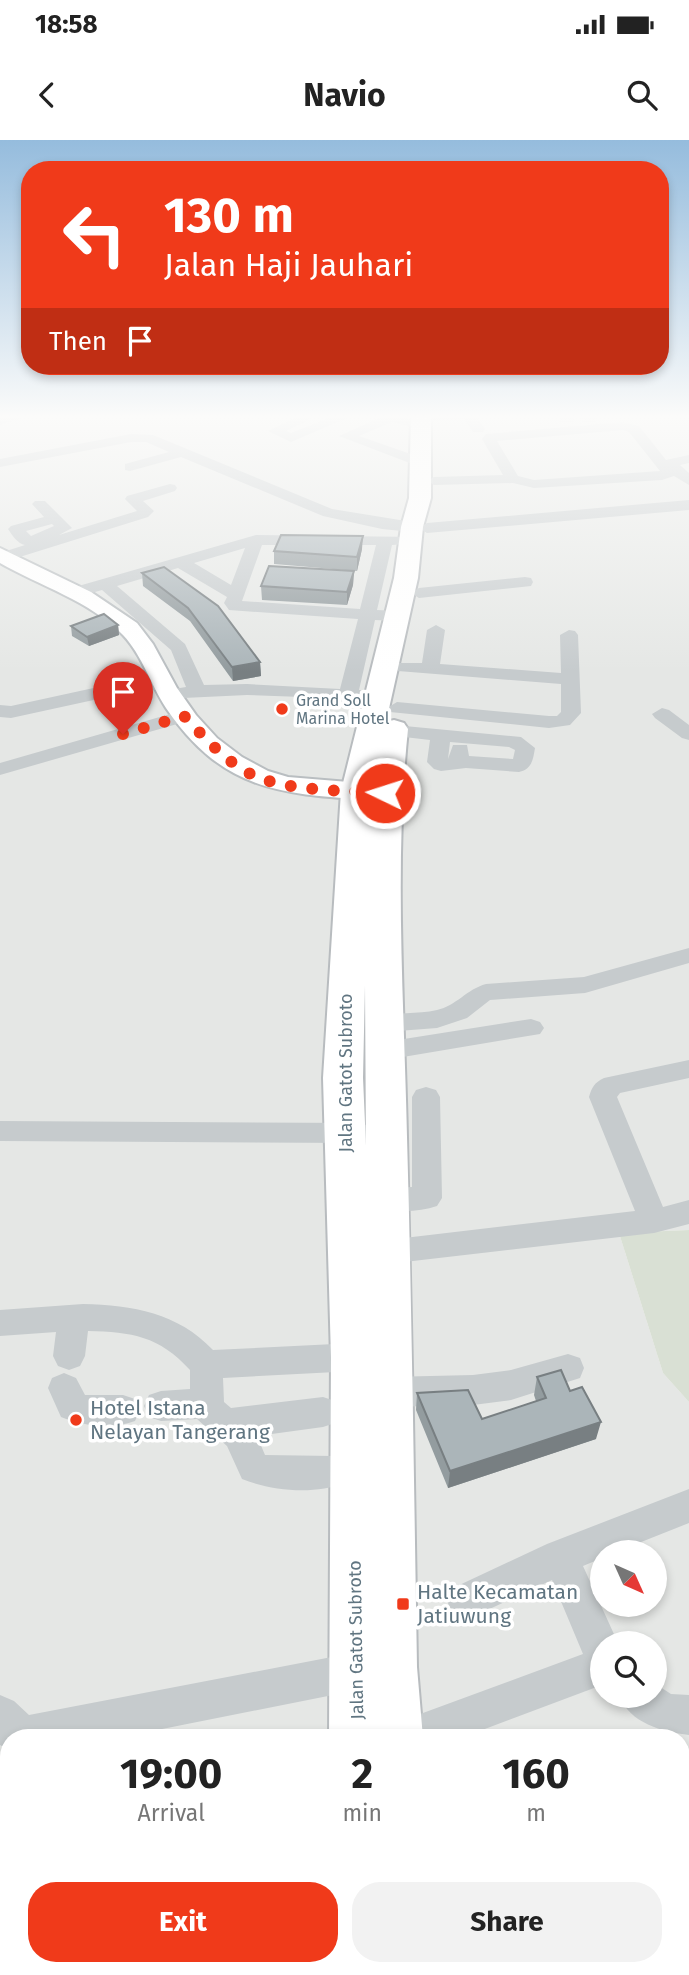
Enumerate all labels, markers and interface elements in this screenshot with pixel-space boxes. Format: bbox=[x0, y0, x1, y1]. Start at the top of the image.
text: 18:58 bbox=[35, 9, 98, 40]
icon: back bbox=[28, 76, 66, 114]
text: Navio bbox=[303, 76, 386, 114]
icon: search bbox=[623, 76, 661, 114]
text: 130 m bbox=[164, 186, 294, 245]
icon: left bbox=[49, 189, 140, 280]
text: Jalan Haji Jauhari bbox=[164, 246, 413, 284]
icon: arrive bbox=[121, 322, 159, 360]
text: Then bbox=[49, 326, 107, 357]
pin bbox=[93, 662, 153, 734]
icon: arrive bbox=[104, 673, 142, 711]
place label: Grand Soll Marina Hotel bbox=[296, 691, 390, 728]
marker: Grand Soll Marina Hotel bbox=[274, 701, 290, 717]
position arrow bbox=[348, 756, 422, 830]
street label: Jalan Gatot Subroto bbox=[335, 993, 357, 1153]
place label: Hotel Istana Nelayan Tangerang bbox=[90, 1395, 270, 1445]
marker: Hotel Istana Nelayan Tangerang bbox=[68, 1412, 84, 1428]
north arrow bbox=[590, 1540, 667, 1617]
map controls bbox=[590, 1540, 667, 1708]
street label: Jalan Gatot Subroto bbox=[344, 1560, 368, 1720]
place label: Halte Kecamatan Jatiuwung bbox=[417, 1579, 578, 1629]
marker: Halte Kecamatan Jatiuwung bbox=[395, 1596, 411, 1612]
button: search bbox=[590, 1631, 667, 1708]
text: 19:00 bbox=[120, 1749, 222, 1799]
text: 2 bbox=[351, 1749, 373, 1799]
text: 160 bbox=[502, 1749, 570, 1799]
text: Arrival bbox=[138, 1799, 205, 1827]
text: min bbox=[342, 1799, 382, 1827]
text: m bbox=[526, 1799, 546, 1827]
button: Exit bbox=[28, 1882, 338, 1962]
button: Share bbox=[352, 1882, 662, 1962]

